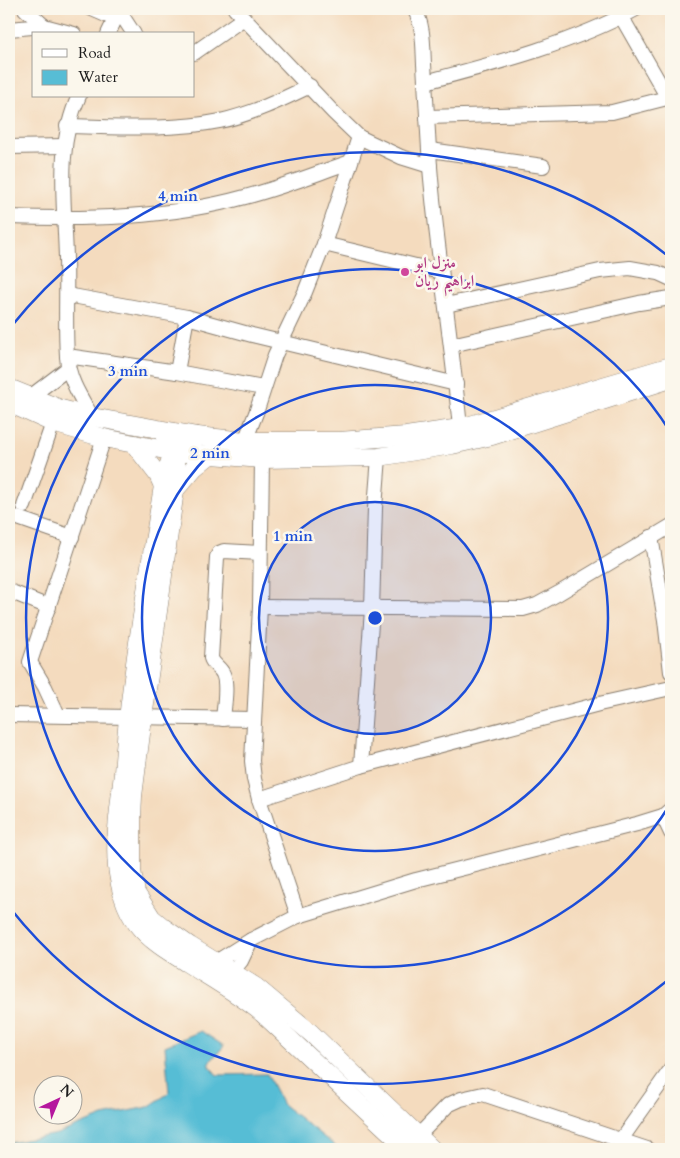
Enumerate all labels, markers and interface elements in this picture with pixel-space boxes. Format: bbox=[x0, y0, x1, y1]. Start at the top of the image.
legend bbox=[32, 32, 195, 98]
text: Road bbox=[78, 43, 111, 63]
text: Water bbox=[77, 67, 119, 87]
text: 4 min bbox=[158, 186, 198, 206]
place label: منزل ابو ابراهيم ريان bbox=[413, 252, 474, 297]
marker: منزل ابو ابراهيم ريان bbox=[399, 266, 411, 278]
text: 3 min bbox=[108, 361, 148, 381]
text: 2 min bbox=[190, 443, 230, 463]
text: 1 min bbox=[273, 526, 313, 546]
centre of rings bbox=[366, 609, 384, 627]
north arrow bbox=[32, 1076, 82, 1126]
text: N bbox=[56, 1080, 78, 1102]

